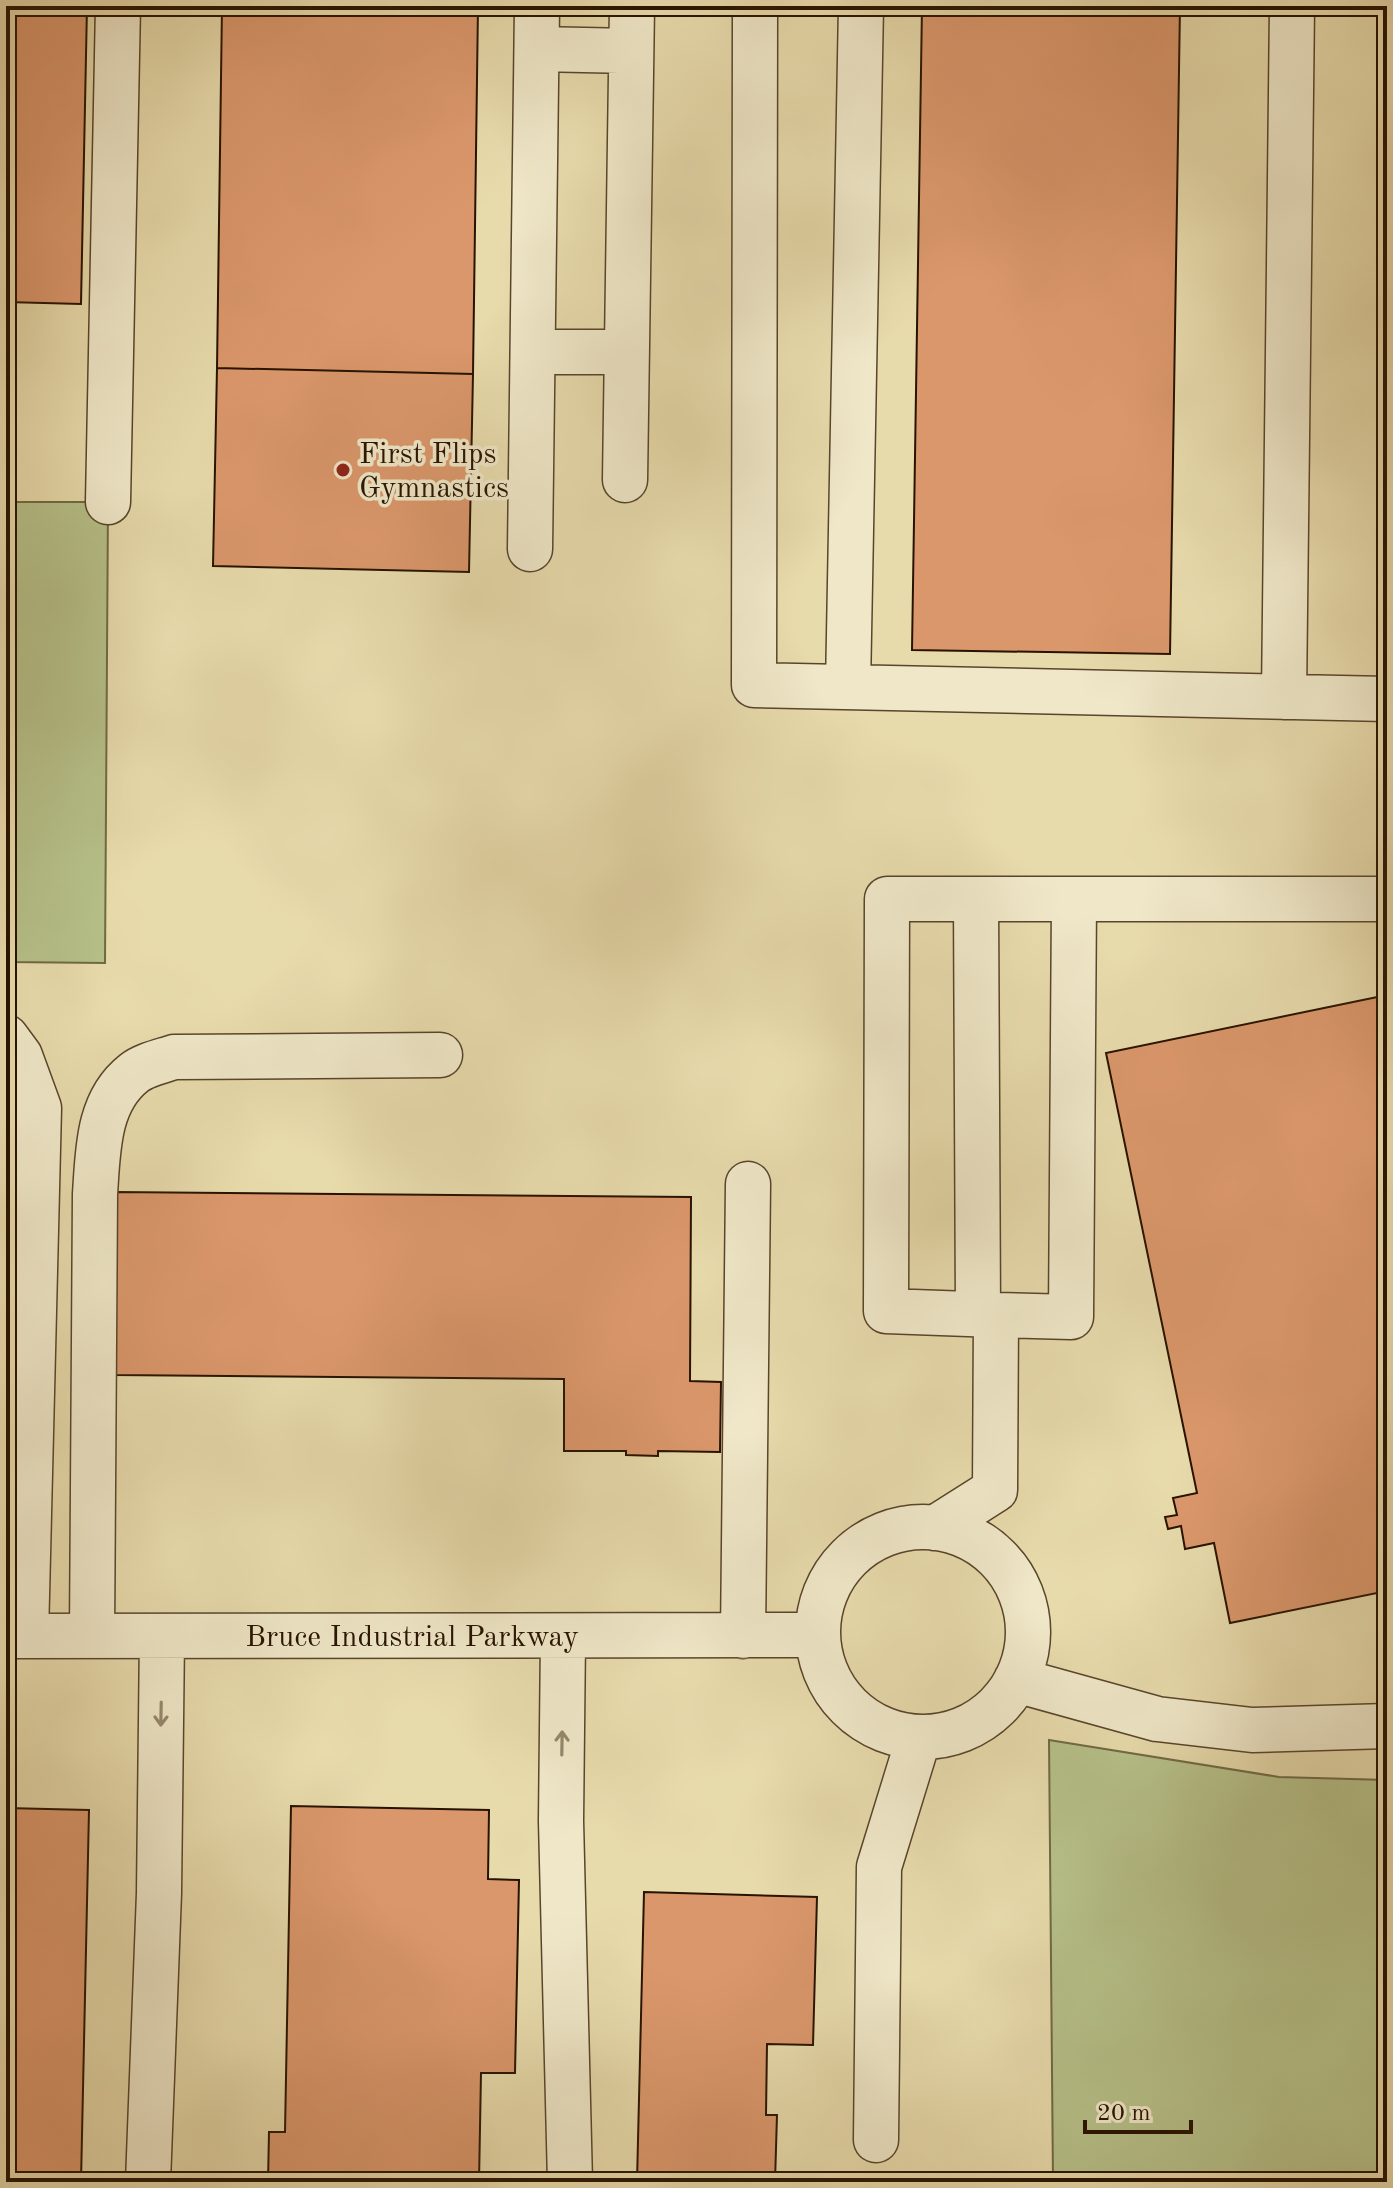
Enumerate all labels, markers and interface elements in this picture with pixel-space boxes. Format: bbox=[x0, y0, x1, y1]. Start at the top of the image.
place label: First Flips Gymnastics bbox=[359, 440, 509, 504]
marker: First Flips Gymnastics bbox=[334, 461, 352, 479]
street label: Bruce Industrial Parkway bbox=[245, 1623, 579, 1653]
one-way arrow bbox=[153, 1700, 169, 1727]
one-way arrow bbox=[554, 1730, 570, 1757]
scale bar bbox=[1085, 2084, 1191, 2134]
text: 20 m bbox=[1097, 2102, 1151, 2126]

